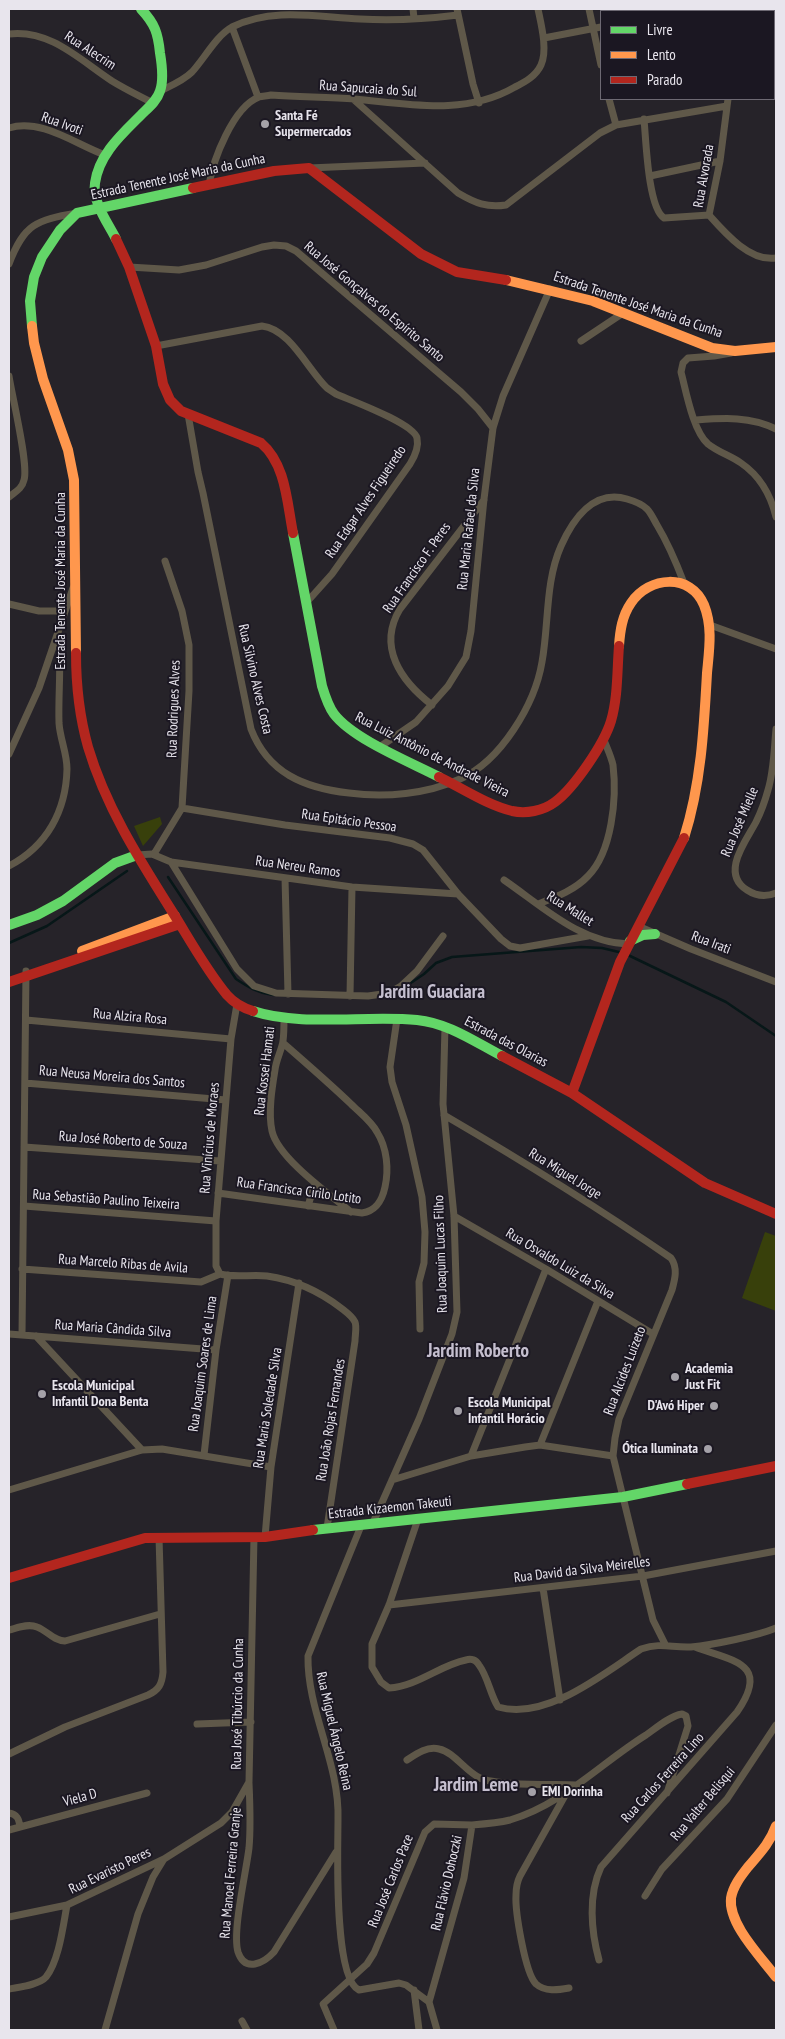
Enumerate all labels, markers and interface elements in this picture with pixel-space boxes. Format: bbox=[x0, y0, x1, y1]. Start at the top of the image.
legend bbox=[600, 10, 775, 100]
text: Livre bbox=[647, 20, 673, 39]
street label: Rua Alecrim bbox=[61, 28, 119, 74]
text: Lento bbox=[647, 45, 676, 64]
text: Parado bbox=[647, 70, 682, 89]
street label: Rua Sapucaia do Sul bbox=[319, 77, 417, 101]
place label: Santa Fé Supermercados bbox=[275, 108, 351, 140]
street label: Rua Ivoti bbox=[39, 109, 85, 139]
marker: Santa Fé Supermercados bbox=[259, 118, 271, 130]
street label: Rua Alvorada bbox=[690, 143, 718, 209]
street label: Estrada Tenente José Maria da Cunha bbox=[89, 150, 267, 204]
street label: Rua José Gonçalves do Espírito Santo bbox=[300, 238, 448, 366]
street label: Estrada Tenente José Maria da Cunha bbox=[551, 268, 725, 342]
street label: Rua Edgar Alves Figueiredo bbox=[322, 443, 410, 561]
street label: Rua Maria Rafael da Silva bbox=[454, 467, 484, 591]
street label: Estrada Tenente José Maria da Cunha bbox=[53, 492, 69, 670]
street label: Rua Francisco F. Peres bbox=[380, 520, 454, 616]
street label: Rua Silvino Alves Costa bbox=[234, 622, 276, 736]
street label: Rua Rodrigues Alves bbox=[164, 660, 184, 758]
street label: Rua Luiz Antônio de Andrade Vieira bbox=[352, 709, 512, 801]
street label: Rua José Mielle bbox=[718, 785, 762, 859]
street label: Rua Epitácio Pessoa bbox=[300, 806, 398, 836]
street label: Rua Nereu Ramos bbox=[254, 853, 342, 881]
street label: Rua Mallet bbox=[543, 888, 597, 930]
street label: Rua Irati bbox=[689, 928, 733, 958]
district label: Jardim Guaciara bbox=[379, 982, 485, 1004]
street label: Rua Alzira Rosa bbox=[92, 1005, 168, 1029]
street label: Estrada das Olarias bbox=[462, 1013, 550, 1071]
street label: Rua Kossei Hamati bbox=[251, 1025, 279, 1117]
street label: Rua Neusa Moreira dos Santos bbox=[38, 1062, 186, 1092]
street label: Rua Vinícius de Moraes bbox=[197, 1082, 223, 1194]
street label: Rua José Roberto de Souza bbox=[58, 1128, 188, 1154]
street label: Rua Miguel Jorge bbox=[526, 1145, 604, 1203]
street label: Rua Francisca Cirilo Lotito bbox=[236, 1174, 362, 1208]
street label: Rua Sebastião Paulino Teixeira bbox=[32, 1186, 180, 1214]
street label: Rua Joaquim Lucas Filho bbox=[431, 1195, 451, 1313]
street label: Rua Osvaldo Luiz da Silva bbox=[503, 1225, 617, 1303]
street label: Rua Marcelo Ribas de Avila bbox=[58, 1251, 188, 1277]
street label: Rua Joaquim Soares de Lima bbox=[185, 1295, 221, 1433]
street label: Rua Maria Cândida Silva bbox=[54, 1317, 172, 1341]
street label: Rua Alcides Luizeto bbox=[600, 1324, 650, 1418]
district label: Jardim Roberto bbox=[427, 1341, 529, 1363]
street label: Rua Maria Soledade Silva bbox=[250, 1346, 286, 1470]
street label: Rua João Rojas Fernandes bbox=[313, 1358, 349, 1482]
place label: Academia Just Fit bbox=[685, 1361, 733, 1394]
marker: Academia Just Fit bbox=[669, 1371, 681, 1383]
place label: Escola Municipal Infantil Dona Benta bbox=[52, 1378, 149, 1410]
marker: Escola Municipal Infantil Dona Benta bbox=[36, 1388, 48, 1400]
place label: Escola Municipal Infantil Horácio bbox=[468, 1395, 550, 1428]
place label: D'Avó Hiper bbox=[648, 1398, 704, 1414]
marker: D'Avó Hiper bbox=[708, 1400, 720, 1412]
marker: Escola Municipal Infantil Horácio bbox=[452, 1405, 464, 1417]
place label: Ótica Iluminata bbox=[622, 1441, 698, 1457]
marker: Ótica Iluminata bbox=[702, 1443, 714, 1455]
street label: Estrada Kizaemon Takeuti bbox=[327, 1493, 453, 1523]
street label: Rua David da Silva Meirelles bbox=[513, 1553, 651, 1587]
street label: Rua José Tibúrcio da Cunha bbox=[228, 1638, 248, 1770]
street label: Rua Miguel Ângelo Reina bbox=[312, 1670, 356, 1792]
street label: Rua Carlos Ferreira Lino bbox=[618, 1729, 708, 1827]
street label: Rua Valter Belisqui bbox=[667, 1764, 739, 1844]
district label: Jardim Leme bbox=[434, 1775, 518, 1797]
place label: EMI Dorinha bbox=[542, 1784, 603, 1800]
street label: Viela D bbox=[61, 1785, 99, 1811]
marker: EMI Dorinha bbox=[526, 1786, 538, 1798]
street label: Rua Manoel Ferreira Granje bbox=[217, 1807, 245, 1939]
street label: Rua José Carlos Pace bbox=[365, 1832, 417, 1930]
street label: Rua Flávio Dohoczki bbox=[428, 1834, 466, 1932]
street label: Rua Evaristo Peres bbox=[66, 1844, 154, 1898]

